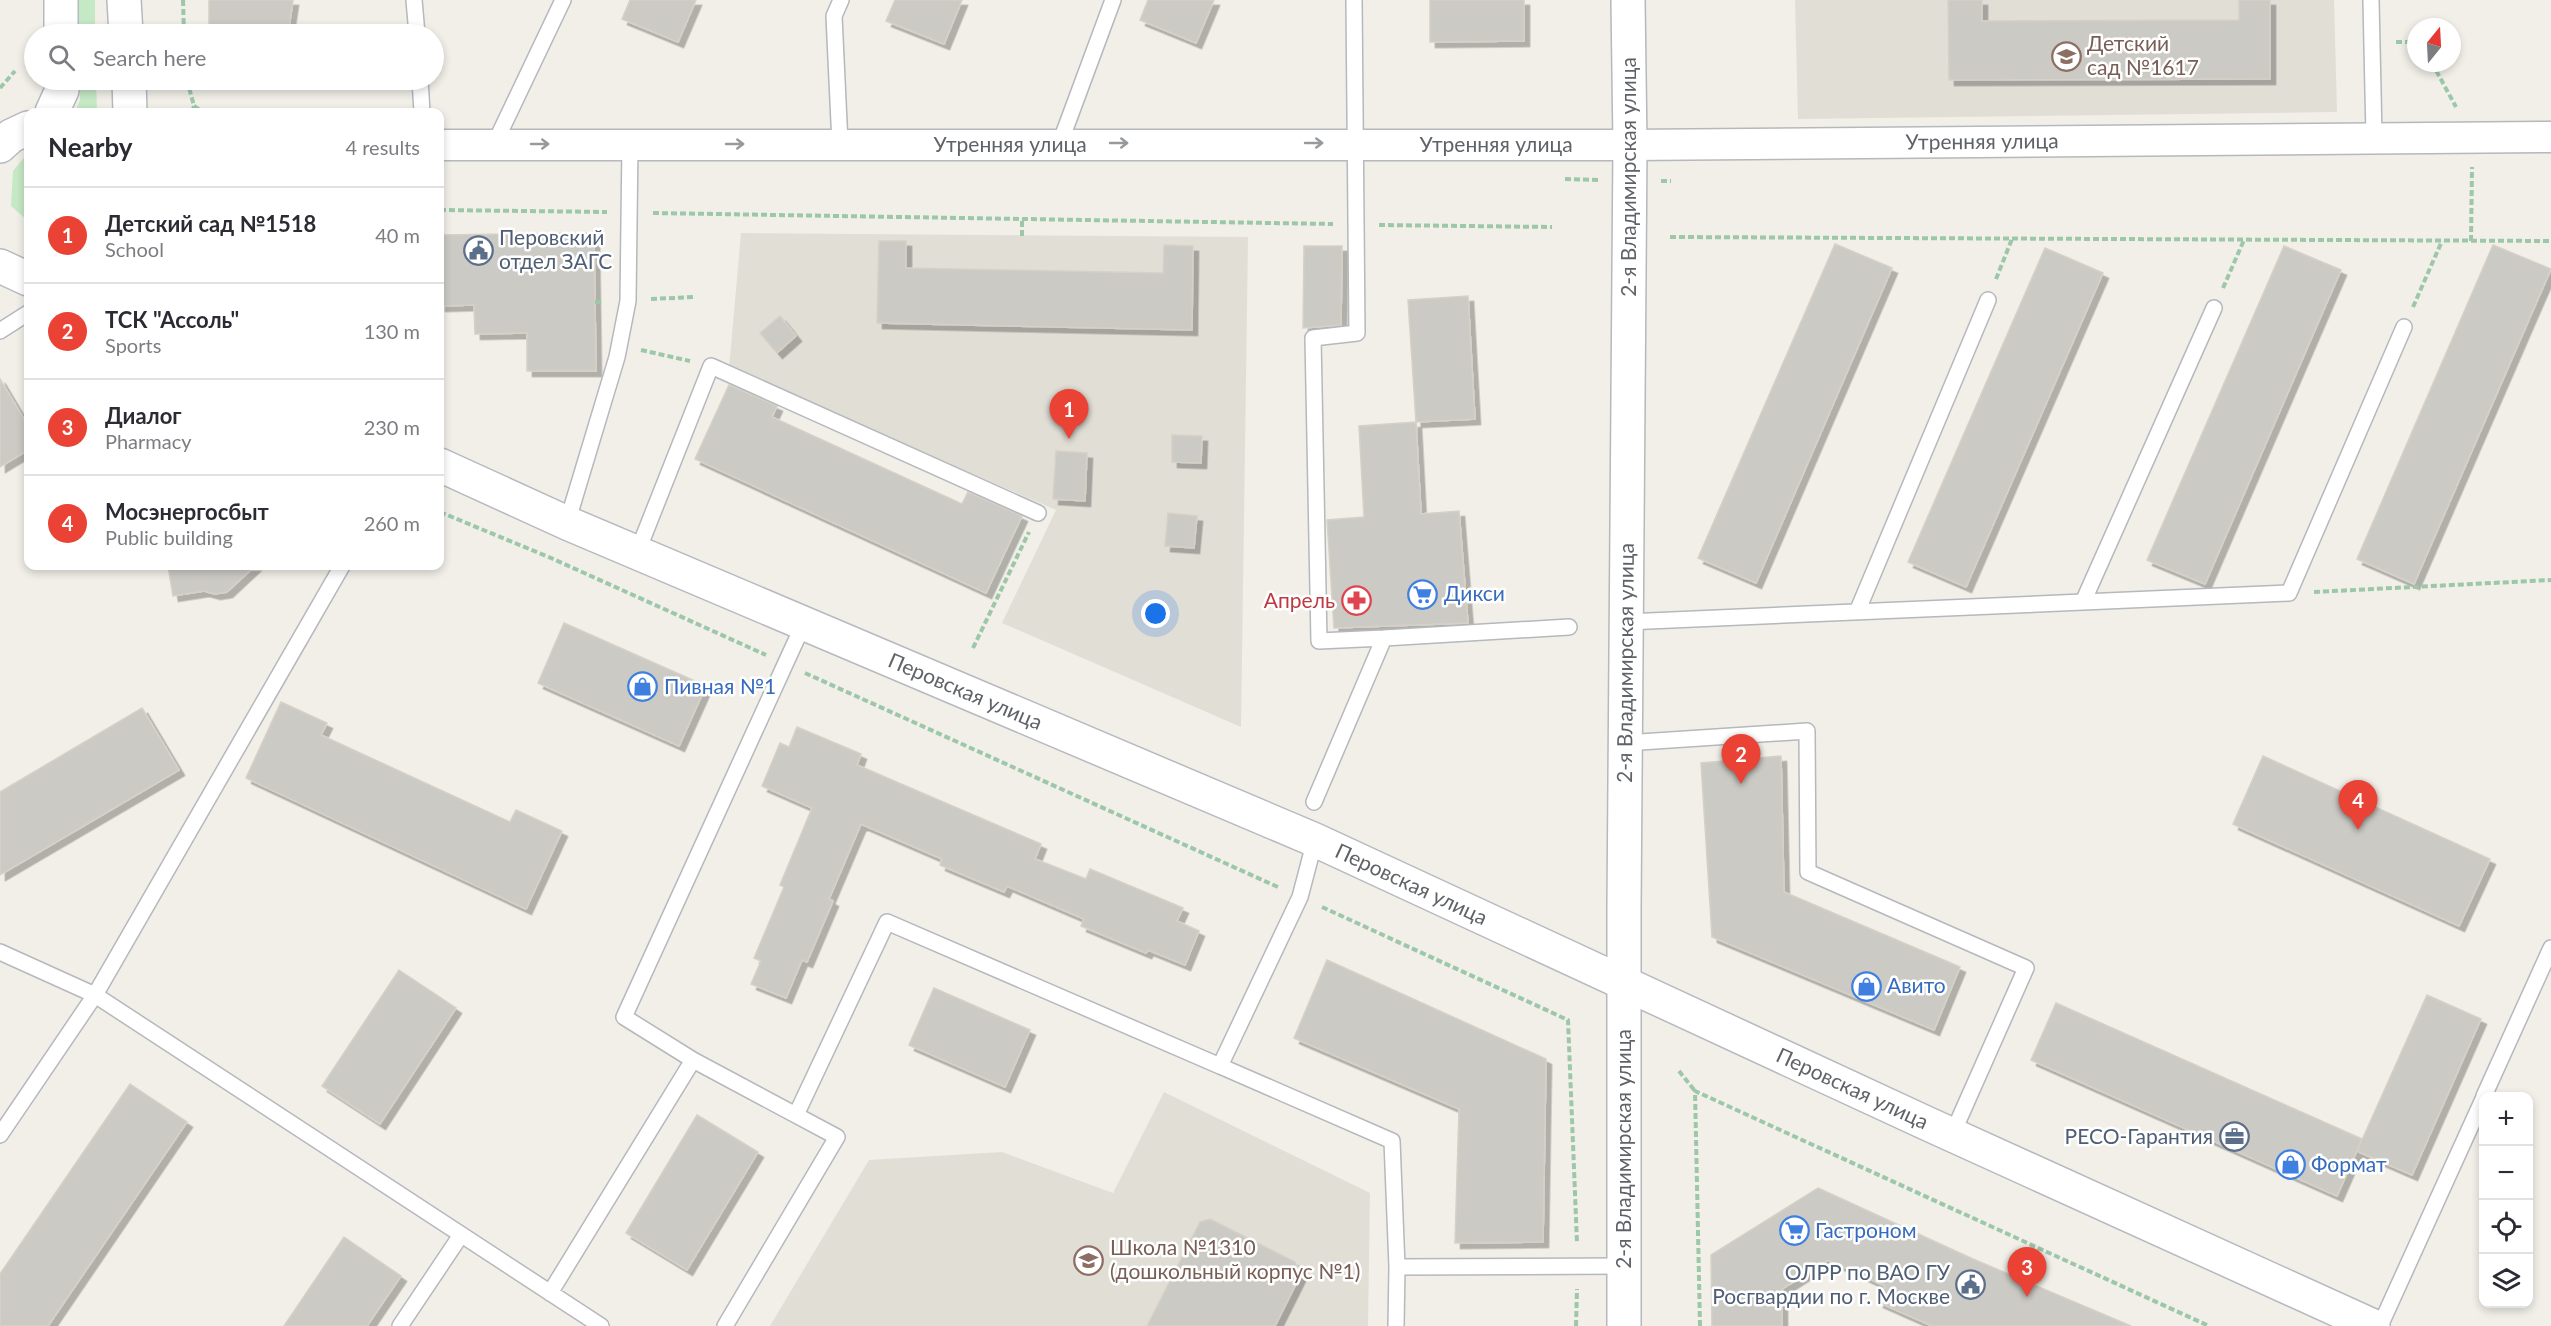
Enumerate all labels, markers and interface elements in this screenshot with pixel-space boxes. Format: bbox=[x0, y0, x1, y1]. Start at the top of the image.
north arrow bbox=[2407, 18, 2461, 72]
search box bbox=[24, 24, 444, 90]
place label: Детский сад №1617 bbox=[2087, 30, 2199, 79]
school or university icon: Детский сад №1617 bbox=[2050, 40, 2082, 72]
icon: search bbox=[45, 41, 78, 74]
text: Search here bbox=[93, 44, 206, 71]
street label: 2-я Владимирская улица bbox=[1615, 57, 1640, 297]
street label: Утренняя улица bbox=[1905, 127, 2059, 154]
text: Nearby bbox=[48, 131, 133, 163]
street label: Утренняя улица bbox=[933, 131, 1087, 156]
street label: Утренняя улица bbox=[1419, 131, 1573, 156]
text: 4 results bbox=[345, 135, 420, 159]
one-way arrow bbox=[1108, 137, 1128, 149]
one-way arrow bbox=[1303, 137, 1323, 149]
one-way arrow bbox=[724, 138, 744, 150]
one-way arrow bbox=[529, 139, 549, 150]
text: Детский сад №1518 bbox=[105, 210, 316, 237]
text: 1 bbox=[62, 223, 73, 247]
text: 40 m bbox=[375, 223, 420, 247]
place label: Перовский отдел ЗАГС bbox=[499, 224, 612, 273]
public building icon: Перовский отдел ЗАГС bbox=[462, 234, 494, 266]
text: School bbox=[105, 237, 164, 261]
text: ТСК "Ассоль" bbox=[105, 306, 239, 333]
text: 2 bbox=[62, 319, 73, 343]
text: 130 m bbox=[364, 319, 420, 343]
text: Sports bbox=[105, 333, 161, 357]
pin: 1 bbox=[1050, 390, 1088, 439]
text: Диалог bbox=[105, 402, 182, 429]
text: 3 bbox=[62, 415, 73, 439]
text: 230 m bbox=[364, 415, 420, 439]
text: Pharmacy bbox=[105, 429, 192, 453]
text: Мосэнергосбыт bbox=[105, 498, 269, 525]
text: 4 bbox=[62, 511, 73, 535]
text: 260 m bbox=[364, 511, 420, 535]
text: Public building bbox=[105, 525, 233, 549]
street label: 2-я Владимирская улица bbox=[1611, 543, 1638, 783]
supermarket icon: Дикси bbox=[1407, 578, 1439, 610]
place label: Дикси bbox=[1444, 580, 1505, 605]
pharmacy icon: Апрель bbox=[1340, 585, 1372, 617]
place label: Апрель bbox=[1264, 587, 1335, 612]
your location bbox=[1141, 599, 1170, 628]
street label: Перовская улица bbox=[885, 647, 1046, 734]
shop icon: Пивная №1 bbox=[627, 671, 659, 703]
place label: Пивная №1 bbox=[664, 673, 776, 698]
pin: 2 bbox=[1722, 734, 1760, 784]
pin: 4 bbox=[2338, 780, 2378, 830]
street label: Перовская улица bbox=[1332, 837, 1492, 929]
shop icon: Авито bbox=[1850, 970, 1882, 1002]
place label: Авито bbox=[1887, 972, 1946, 997]
street label: 2-я Владимирская улица bbox=[1610, 1029, 1635, 1269]
street label: Перовская улица bbox=[1773, 1041, 1933, 1133]
map controls bbox=[2479, 1092, 2533, 1308]
button: + bbox=[2479, 1092, 2533, 1146]
office icon: РЕСО-Гарантия bbox=[2218, 1121, 2250, 1153]
place label: РЕСО-Гарантия bbox=[2065, 1123, 2213, 1148]
button: − bbox=[2479, 1146, 2533, 1200]
shop icon: Формат bbox=[2274, 1149, 2306, 1181]
place label: Формат bbox=[2311, 1151, 2387, 1176]
button: locate bbox=[2479, 1200, 2533, 1254]
supermarket icon: Гастроном bbox=[1778, 1215, 1810, 1247]
place label: Гастроном bbox=[1815, 1217, 1916, 1242]
place label: Школа №1310 (дошкольный корпус №1) bbox=[1110, 1234, 1360, 1283]
school or university icon: Школа №1310 (дошкольный корпус №1) bbox=[1073, 1244, 1105, 1276]
pin: 3 bbox=[2008, 1248, 2046, 1297]
button: layers bbox=[2479, 1254, 2533, 1308]
place label: ОЛРР по ВАО ГУ Росгвардии по г. Москве bbox=[1712, 1259, 1951, 1308]
public building icon: ОЛРР по ВАО ГУ Росгвардии по г. Москве bbox=[1955, 1269, 1987, 1301]

